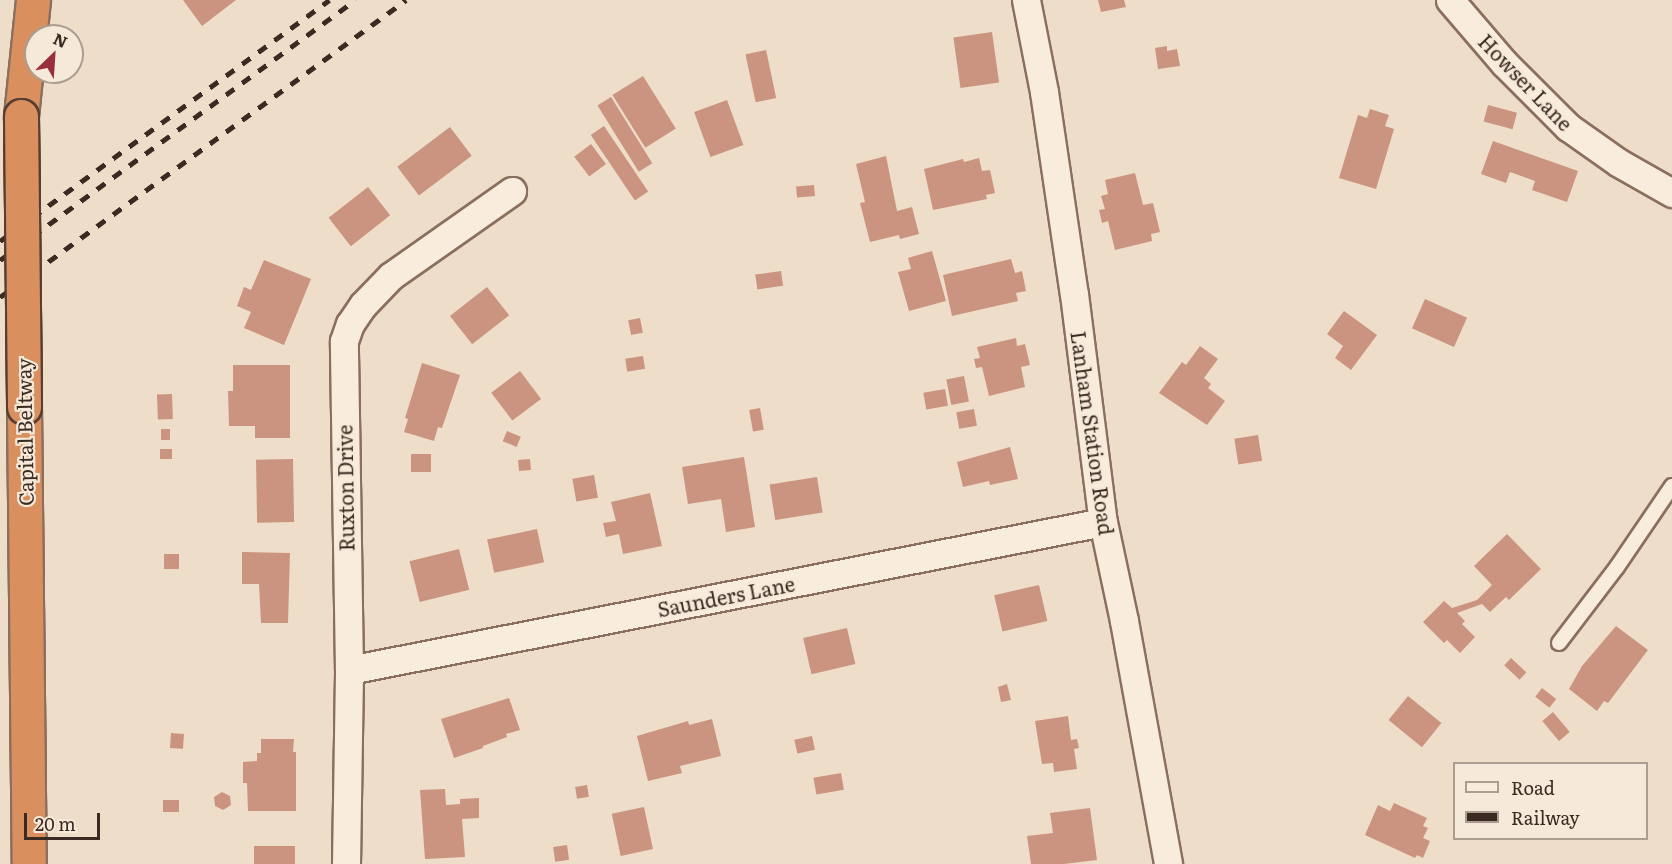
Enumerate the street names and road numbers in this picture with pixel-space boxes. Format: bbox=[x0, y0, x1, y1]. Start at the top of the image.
street label: Howser Lane bbox=[1474, 29, 1578, 135]
street label: Lanham Station Road bbox=[1067, 330, 1119, 536]
street label: Capital Beltway bbox=[11, 358, 37, 506]
street label: Ruxton Drive bbox=[332, 424, 358, 552]
street label: Saunders Lane bbox=[655, 571, 797, 621]

